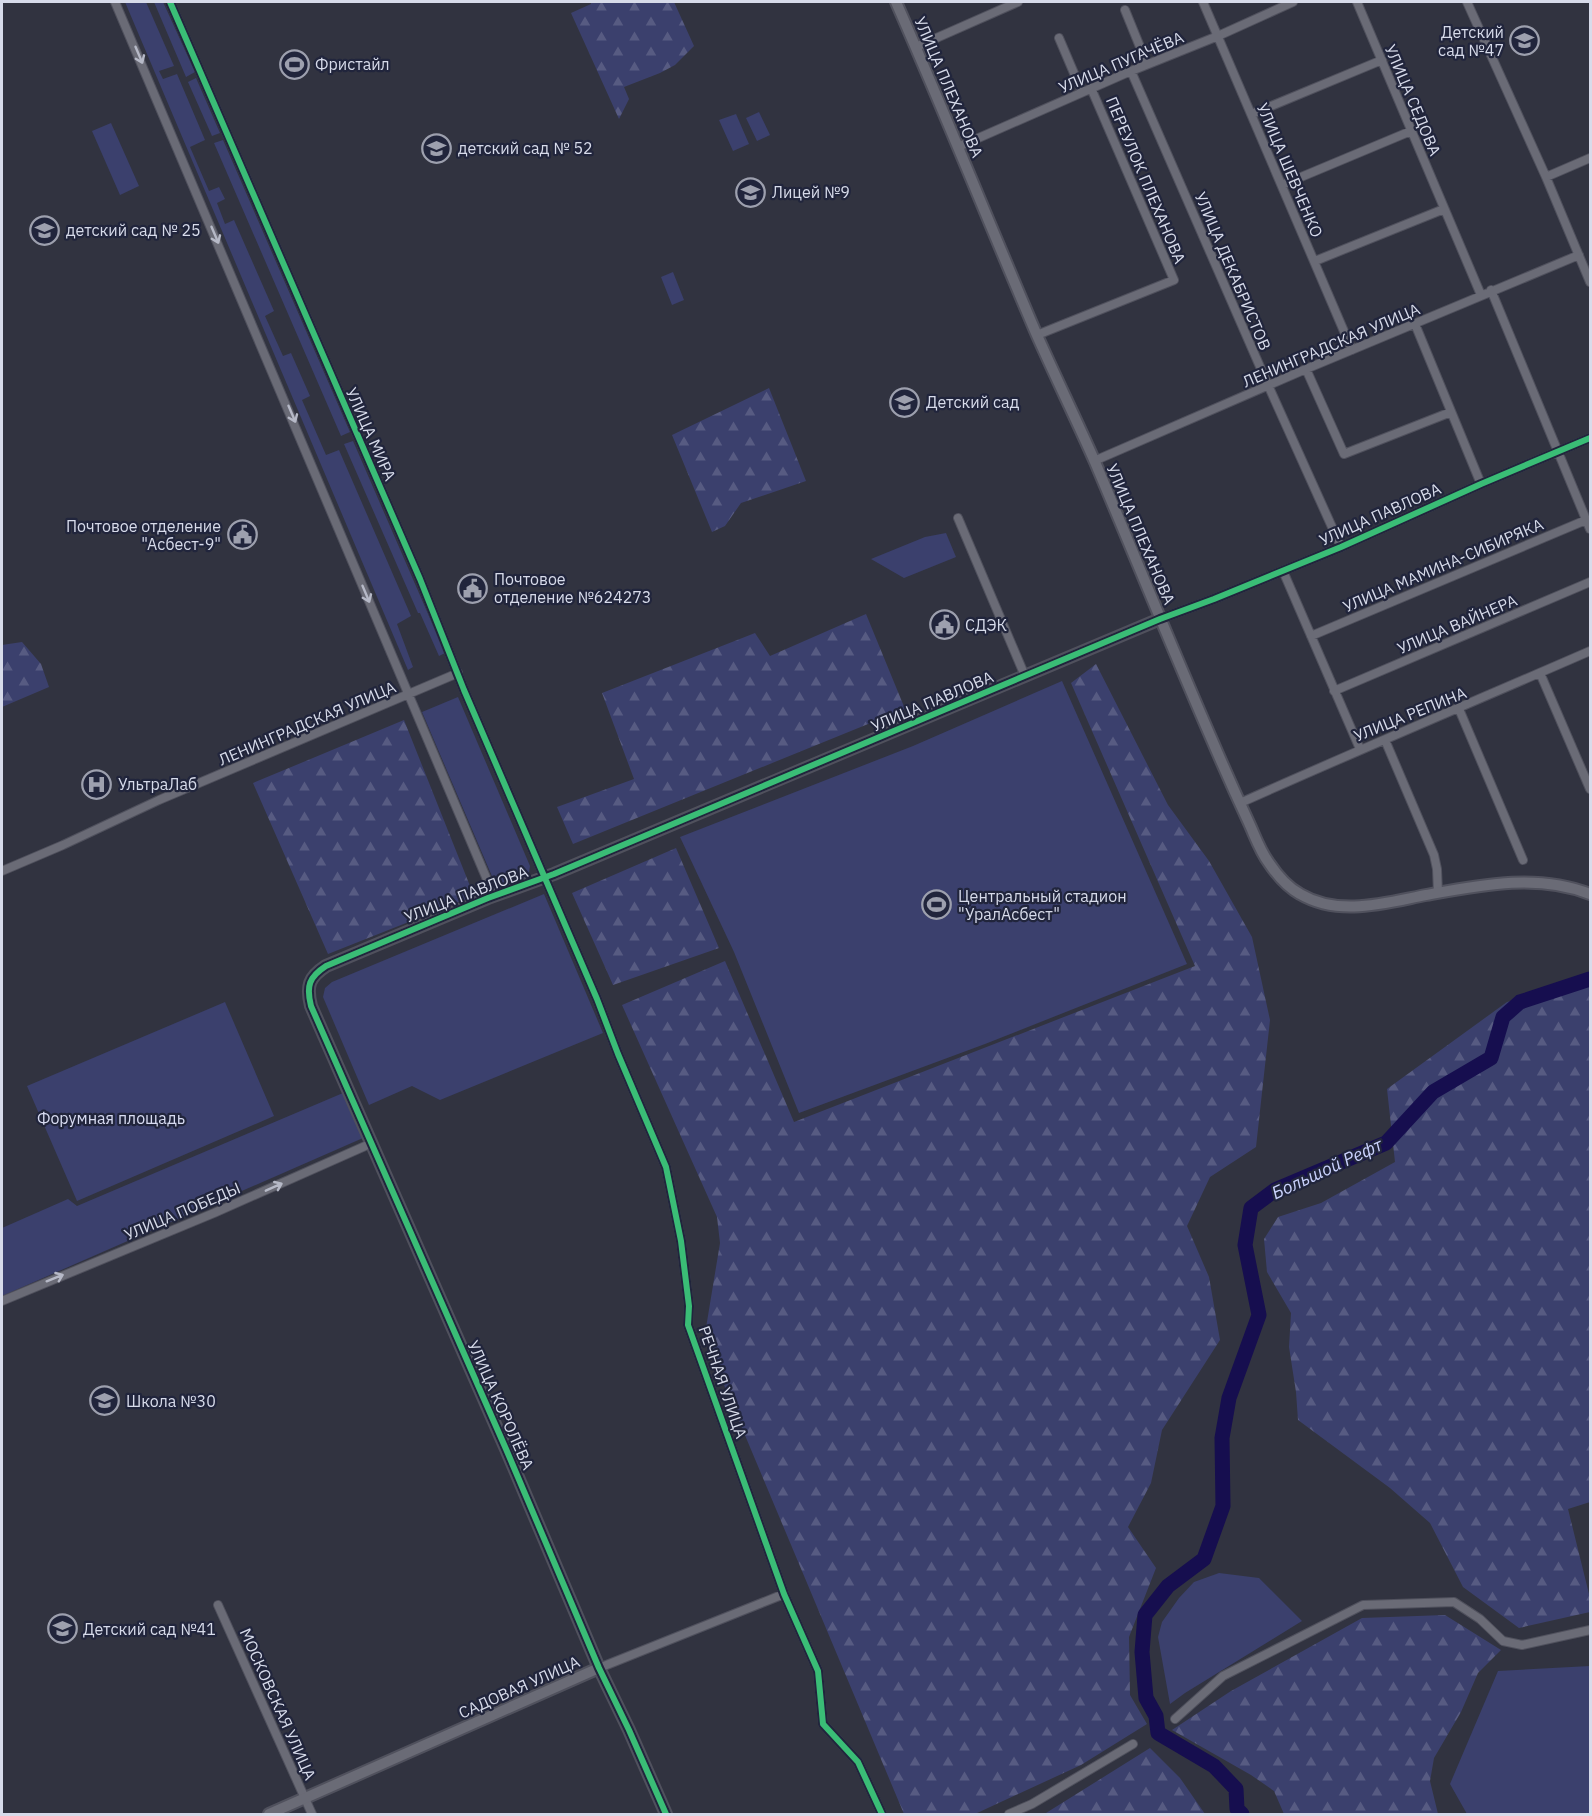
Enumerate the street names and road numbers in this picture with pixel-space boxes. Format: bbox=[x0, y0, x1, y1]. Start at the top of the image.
street label: УЛИЦА ПЛЕХАНОВА bbox=[910, 13, 988, 161]
street label: УЛИЦА ПУГАЧЁВА bbox=[1056, 27, 1186, 97]
street label: УЛИЦА СЕДОВА bbox=[1381, 41, 1445, 159]
street label: ПЕРЕУЛОК ПЛЕХАНОВА bbox=[1102, 93, 1190, 267]
street label: УЛИЦА ШЕВЧЕНКО bbox=[1253, 100, 1327, 240]
street label: УЛИЦА ДЕКАБРИСТОВ bbox=[1191, 189, 1275, 353]
street label: ЛЕНИНГРАДСКАЯ УЛИЦА bbox=[1239, 299, 1423, 391]
street label: УЛИЦА МИРА bbox=[341, 384, 401, 484]
street label: УЛИЦА ПЛЕХАНОВА bbox=[1102, 460, 1180, 608]
street label: УЛИЦА ПАВЛОВА bbox=[1316, 478, 1444, 550]
street label: УЛИЦА МАМИНА-СИБИРЯКА bbox=[1340, 514, 1546, 616]
street label: УЛИЦА ВАЙНЕРА bbox=[1394, 590, 1520, 658]
street label: УЛИЦА ПАВЛОВА bbox=[868, 666, 996, 736]
street label: ЛЕНИНГРАДСКАЯ УЛИЦА bbox=[215, 677, 399, 769]
street label: УЛИЦА РЕПИНА bbox=[1351, 682, 1469, 746]
street label: УЛИЦА ПАВЛОВА bbox=[401, 861, 531, 927]
street label: УЛИЦА ПОБЕДЫ bbox=[121, 1178, 243, 1244]
street label: РЕЧНАЯ УЛИЦА bbox=[694, 1323, 752, 1441]
street label: УЛИЦА КОРОЛЁВА bbox=[463, 1337, 539, 1473]
street label: МОСКОВСКАЯ УЛИЦА bbox=[236, 1625, 320, 1783]
street label: САДОВАЯ УЛИЦА bbox=[455, 1651, 583, 1723]

